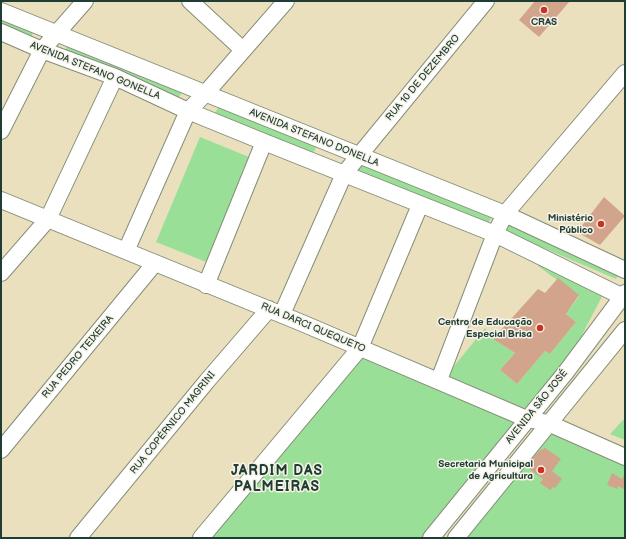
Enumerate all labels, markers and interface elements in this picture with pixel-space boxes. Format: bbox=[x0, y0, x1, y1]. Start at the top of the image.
marker: CRAS bbox=[539, 5, 549, 15]
place label: CRAS bbox=[531, 16, 557, 28]
street label: RUA 10 DE DEZEMBRO bbox=[383, 32, 463, 124]
street label: AVENIDA STEFANO GONELLA bbox=[28, 39, 162, 103]
street label: AVENIDA STEFANO DONELLA bbox=[247, 106, 381, 170]
place label: Ministério Público bbox=[548, 212, 593, 236]
marker: Ministério Público bbox=[596, 219, 606, 229]
street label: RUA DARCI QUEQUETO bbox=[259, 301, 367, 355]
street label: RUA PEDRO TEIXEIRA bbox=[40, 313, 116, 401]
place label: Centro de Educação Especial Brisa bbox=[438, 316, 532, 340]
marker: Centro de Educação Especial Brisa bbox=[535, 323, 545, 333]
street label: AVENIDA SÃO JOSÉ bbox=[503, 368, 571, 446]
street label: RUA COPÉRNICO MAGRINI bbox=[128, 369, 218, 477]
place label: Secretaria Municipal de Agricultura bbox=[438, 458, 533, 482]
district label: JARDIM DAS PALMEIRAS bbox=[231, 463, 323, 496]
marker: Secretaria Municipal de Agricultura bbox=[536, 465, 546, 475]

